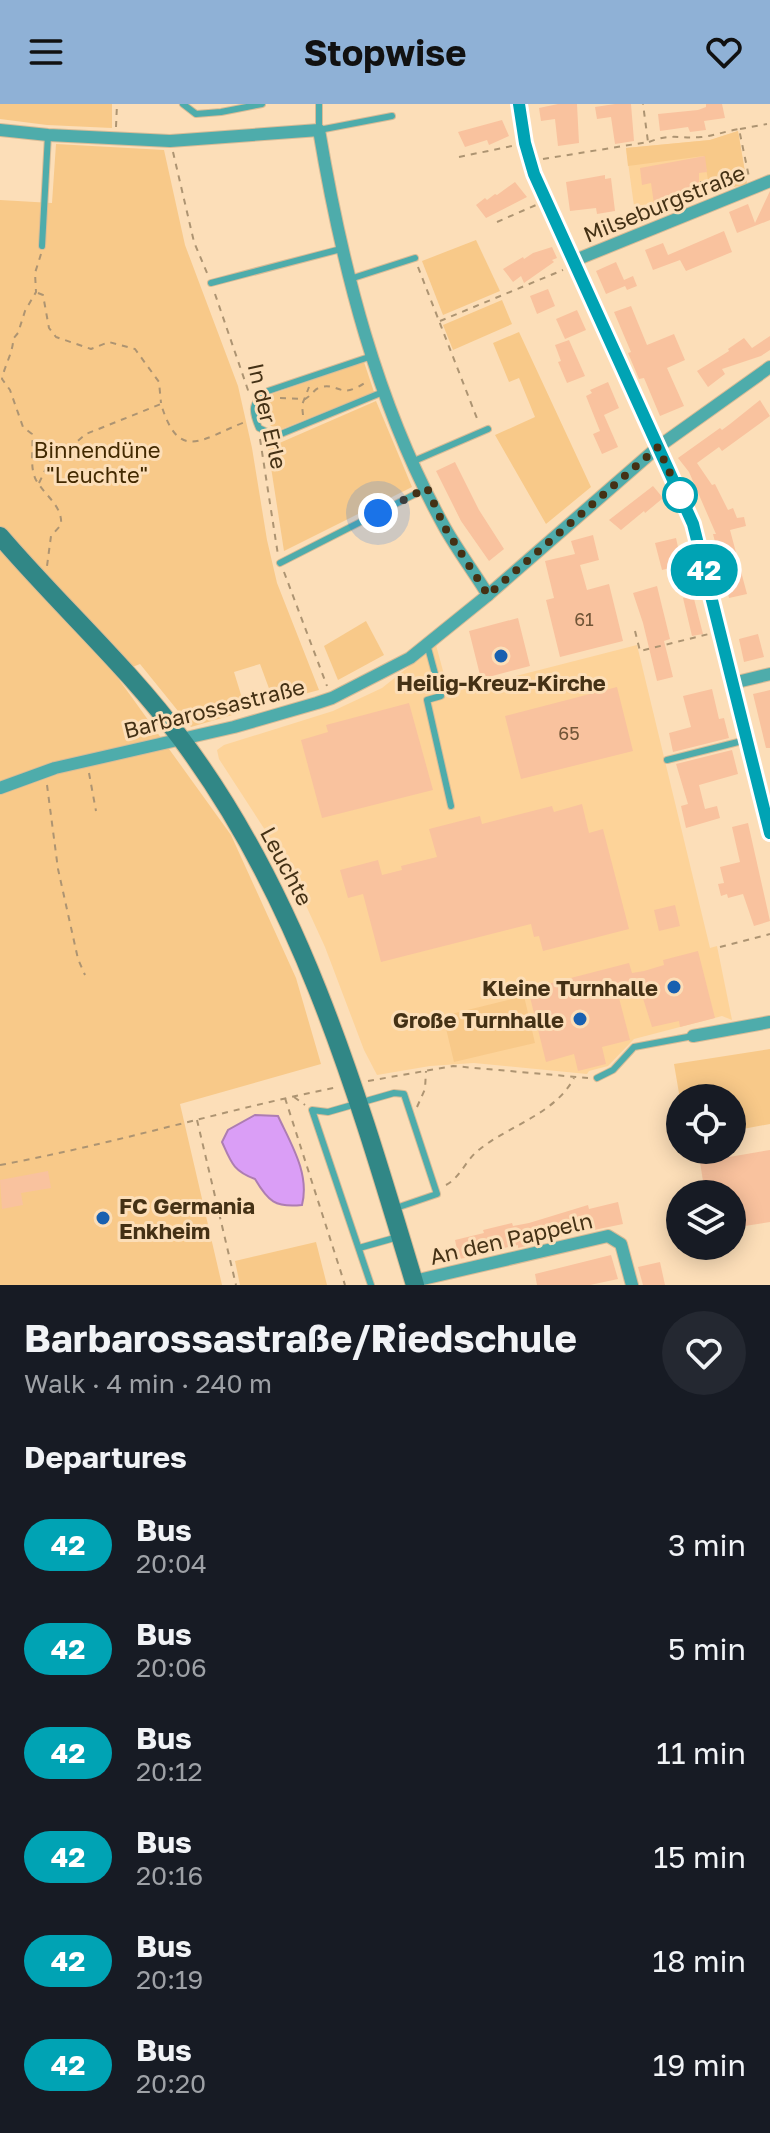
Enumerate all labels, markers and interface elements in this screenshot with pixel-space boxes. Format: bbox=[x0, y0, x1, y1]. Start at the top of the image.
icon: menu bbox=[24, 30, 68, 74]
icon: heart bbox=[702, 30, 746, 74]
text: Stopwise bbox=[304, 31, 466, 74]
street label: Milseburgstraße bbox=[579, 158, 749, 248]
street label: In der Erle bbox=[243, 360, 293, 472]
park label: Binnendüne "Leuchte" bbox=[33, 436, 161, 488]
unlabelled marker bbox=[663, 478, 697, 512]
your location bbox=[358, 493, 398, 533]
line badge: 42 bbox=[668, 544, 740, 596]
text: 42 bbox=[687, 553, 721, 586]
house number: 61 bbox=[574, 608, 594, 630]
marker: Heilig-Kreuz-Kirche bbox=[492, 647, 510, 665]
place label: Heilig-Kreuz-Kirche bbox=[396, 669, 606, 696]
street label: Barbarossastraße bbox=[121, 672, 307, 744]
house number: 65 bbox=[558, 722, 580, 744]
street label: Leuchte bbox=[255, 822, 319, 910]
place label: Kleine Turnhalle bbox=[482, 974, 658, 1001]
marker: Kleine Turnhalle bbox=[665, 978, 683, 996]
place label: Große Turnhalle bbox=[393, 1006, 564, 1033]
marker: Große Turnhalle bbox=[571, 1010, 589, 1028]
map controls bbox=[666, 1084, 746, 1260]
button: locate bbox=[666, 1084, 746, 1164]
button: layers bbox=[666, 1180, 746, 1260]
place label: FC Germania Enkheim bbox=[119, 1192, 255, 1244]
street label: An den Pappeln bbox=[427, 1206, 595, 1270]
marker: FC Germania Enkheim bbox=[94, 1209, 112, 1227]
button: heart bbox=[662, 1311, 746, 1395]
text: Barbarossastraße/Riedschule bbox=[24, 1315, 577, 1360]
text: Walk · 4 min · 240 m bbox=[24, 1368, 272, 1399]
text: Departures bbox=[24, 1439, 187, 1475]
text: Bus bbox=[136, 1512, 192, 1548]
text: 3 min bbox=[668, 1527, 746, 1563]
text: 42 bbox=[51, 1528, 85, 1561]
text: 20:04 bbox=[136, 1548, 207, 1579]
text: Bus bbox=[136, 1616, 192, 1652]
text: 5 min bbox=[668, 1631, 746, 1667]
text: 42 bbox=[51, 1632, 85, 1665]
text: 20:06 bbox=[136, 1652, 207, 1683]
text: Bus bbox=[136, 1720, 192, 1756]
text: 11 min bbox=[656, 1735, 746, 1771]
text: 42 bbox=[51, 1736, 85, 1769]
text: 20:12 bbox=[136, 1756, 203, 1787]
text: Bus bbox=[136, 1824, 192, 1860]
text: 15 min bbox=[654, 1839, 746, 1875]
text: 42 bbox=[51, 1840, 85, 1873]
text: 20:16 bbox=[136, 1860, 203, 1891]
text: Bus bbox=[136, 1928, 192, 1964]
text: 18 min bbox=[653, 1943, 746, 1979]
text: 42 bbox=[51, 1944, 85, 1977]
text: 20:19 bbox=[136, 1964, 203, 1995]
text: Bus bbox=[136, 2032, 192, 2068]
text: 19 min bbox=[653, 2047, 746, 2083]
text: 42 bbox=[51, 2048, 85, 2081]
text: 20:20 bbox=[136, 2068, 206, 2099]

